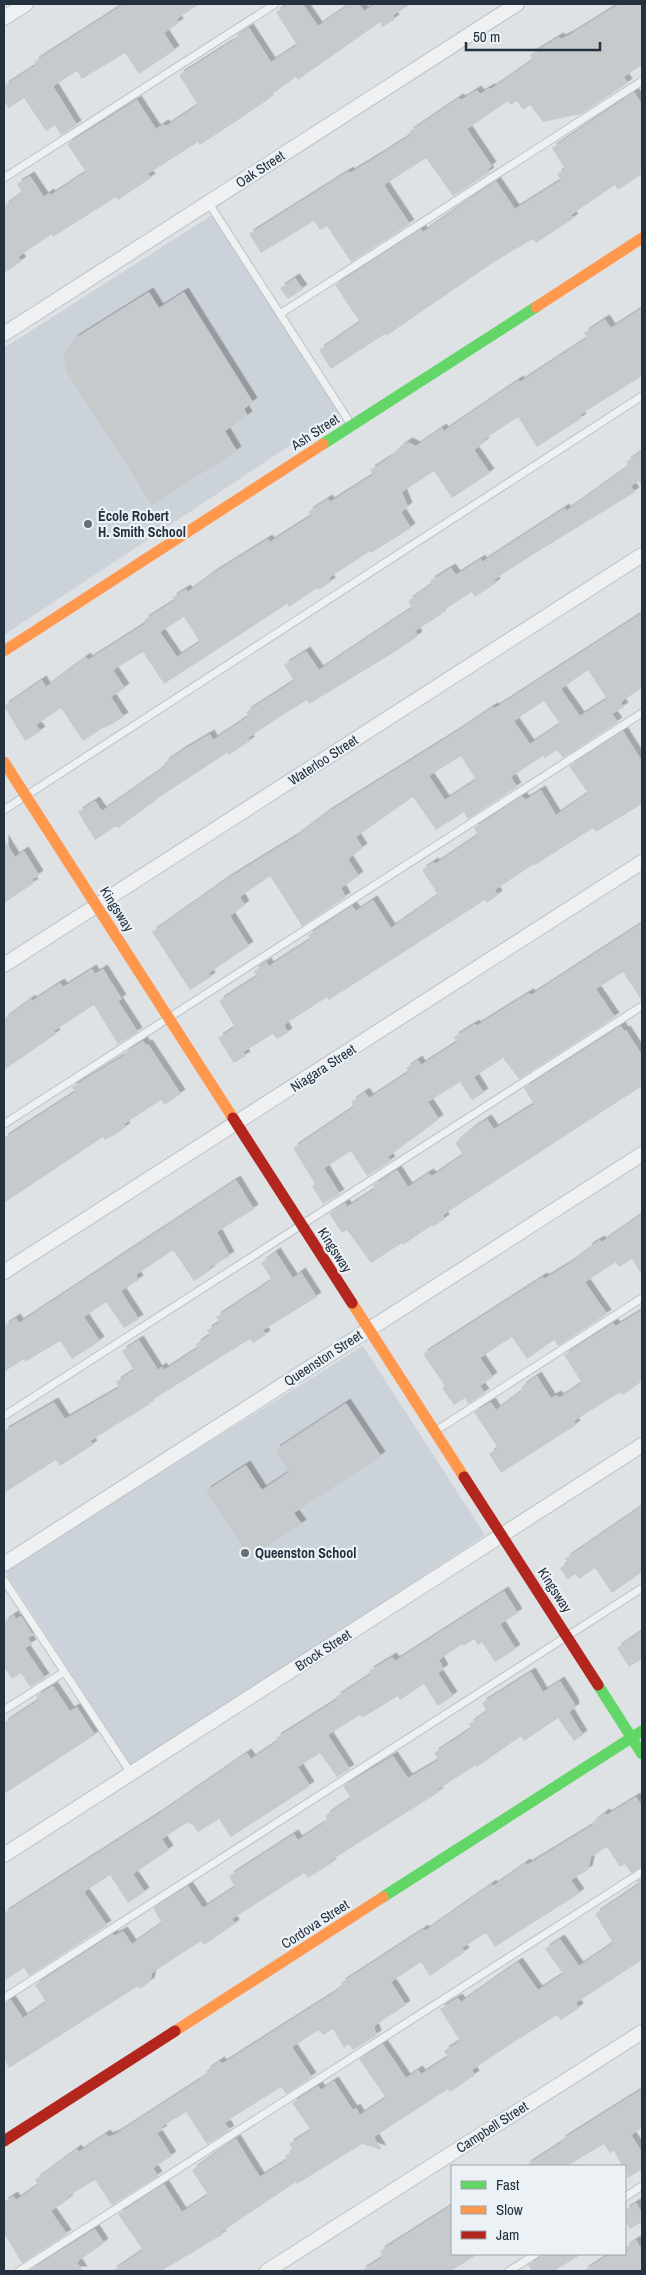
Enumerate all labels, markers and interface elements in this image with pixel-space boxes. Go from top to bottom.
scale bar [466,20,600,52]
text: 50 m [473,26,500,47]
street label: Oak Street [232,147,288,191]
street label: Ash Street [287,410,342,455]
place label: École Robert H. Smith School [98,507,186,541]
marker: École Robert H. Smith School [82,518,94,530]
street label: Waterloo Street [285,731,361,789]
street label: Kingsway [96,883,138,935]
street label: Niagara Street [287,1040,359,1096]
street label: Kingsway [314,1224,356,1276]
street label: Queenston Street [280,1326,366,1390]
place label: Queenston School [255,1544,356,1562]
marker: Queenston School [239,1547,251,1559]
street label: Kingsway [534,1564,576,1616]
street label: Brock Street [292,1625,354,1675]
street label: Cordova Street [278,1895,352,1953]
street label: Campbell Street [453,2097,531,2157]
legend [451,2165,626,2255]
text: Fast [496,2174,520,2195]
text: Slow [496,2199,523,2220]
text: Jam [496,2224,519,2245]

